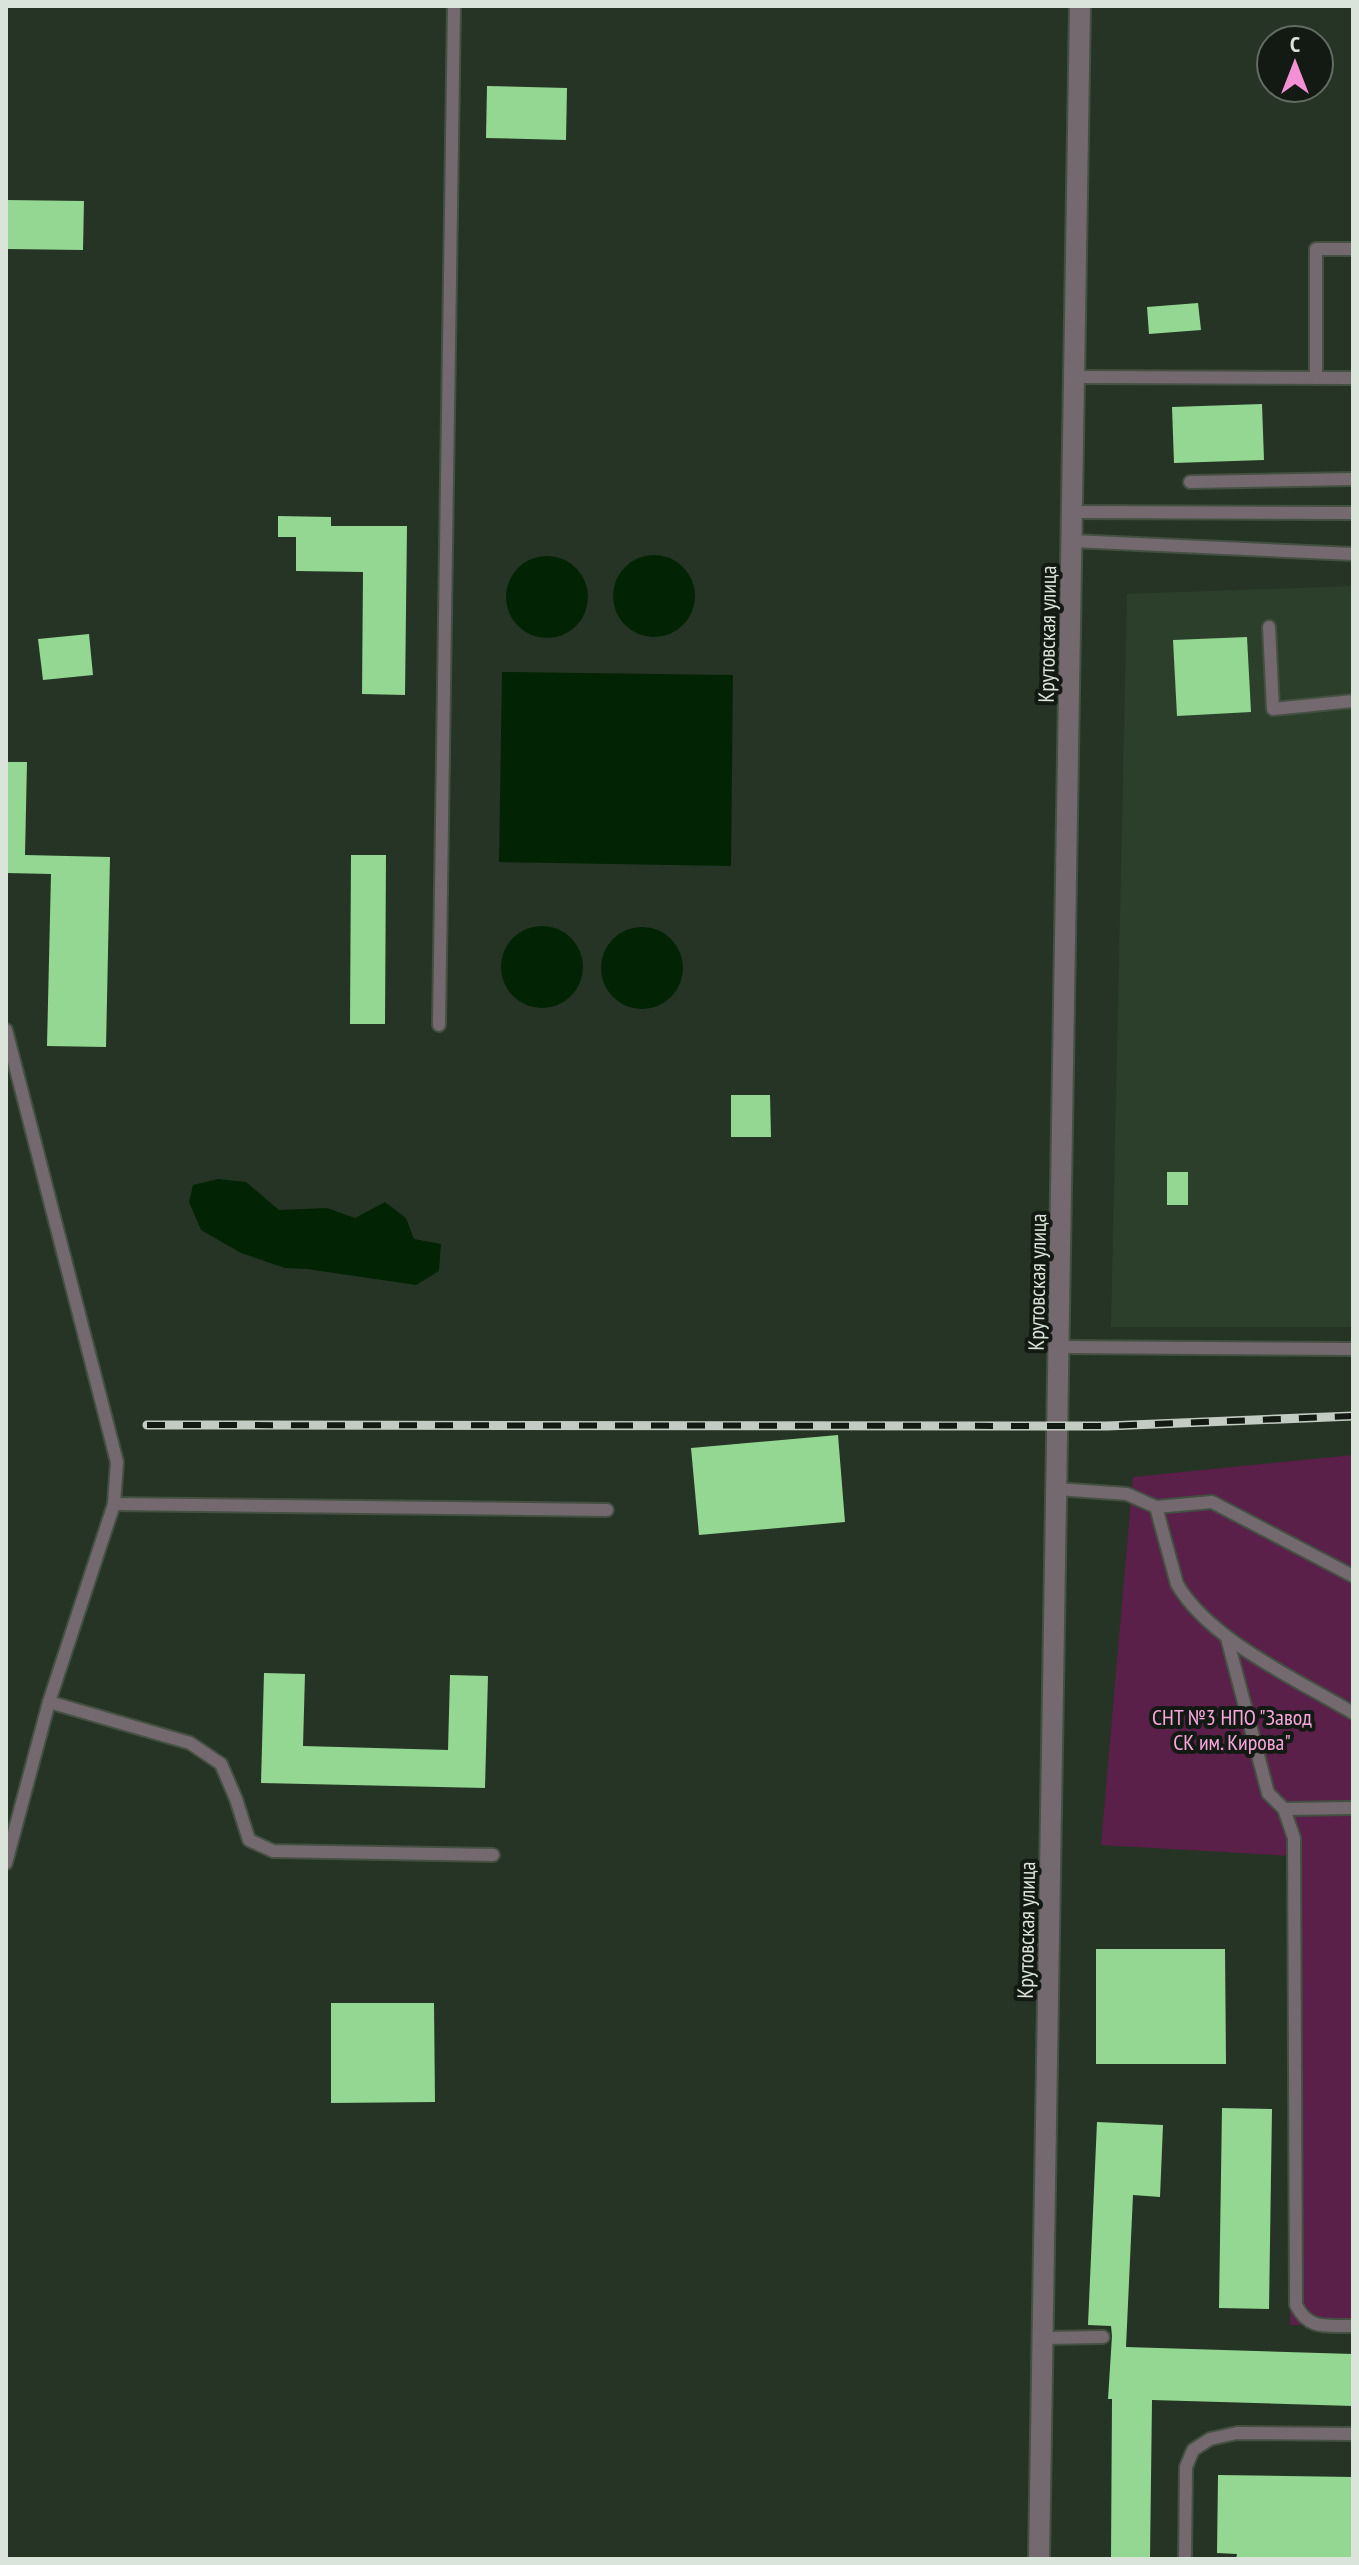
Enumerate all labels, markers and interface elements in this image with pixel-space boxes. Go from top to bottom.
north arrow [1255,24,1335,104]
text: С [1290,30,1300,58]
street label: Крутовская улица [1032,565,1062,703]
street label: Крутовская улица [1022,1213,1052,1351]
park label: СНТ №3 НПО "Завод СК им. Кирова" [1152,1703,1312,1756]
street label: Крутовская улица [1011,1861,1041,1999]

